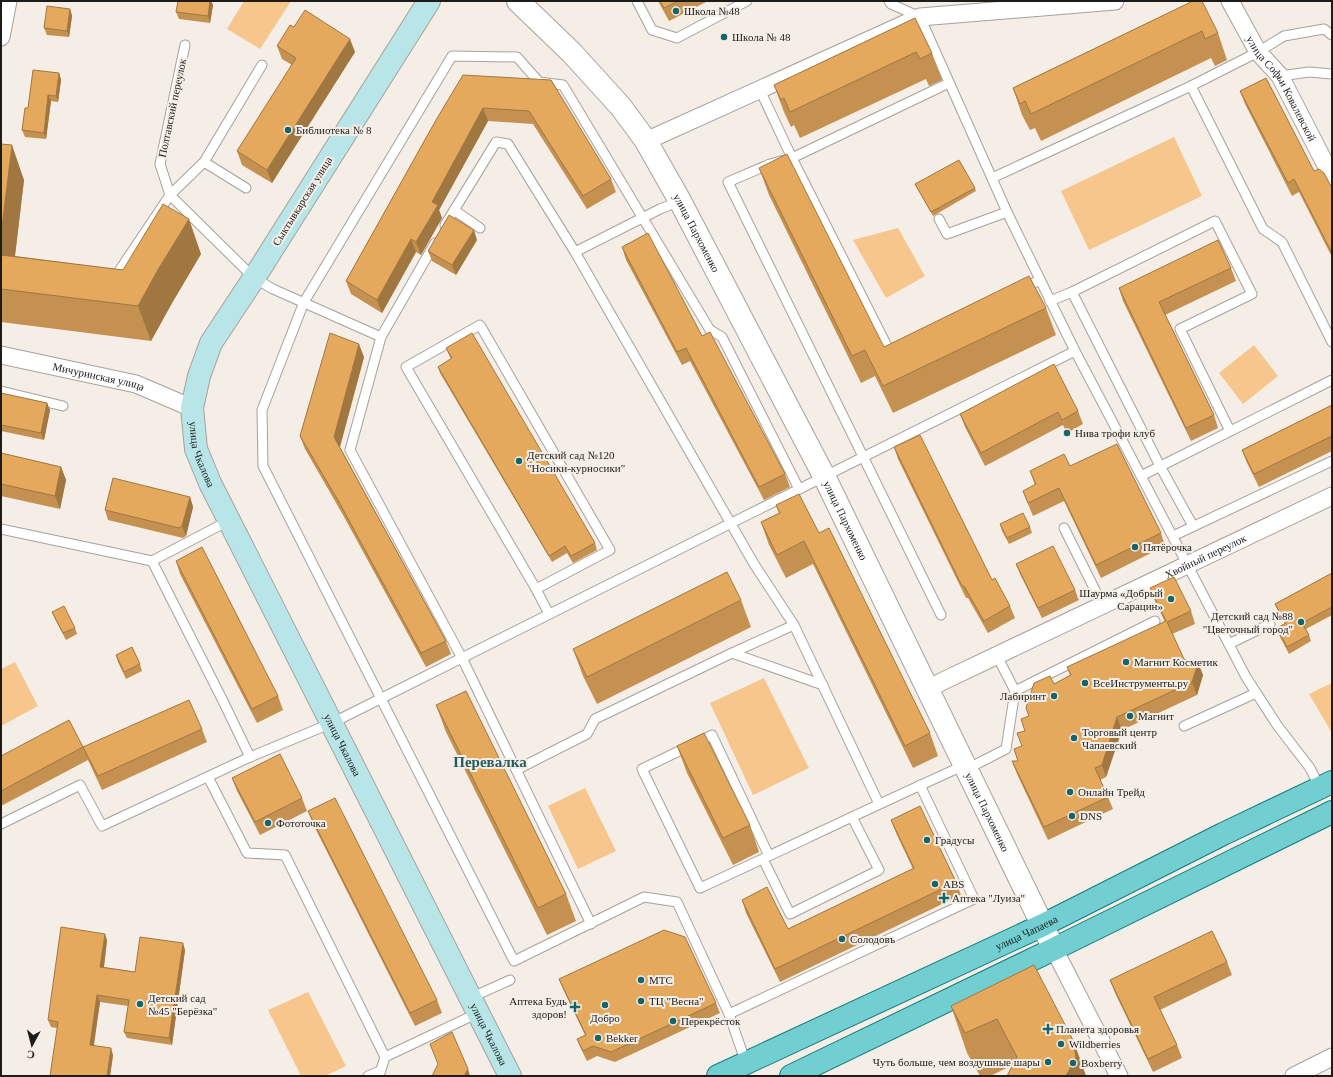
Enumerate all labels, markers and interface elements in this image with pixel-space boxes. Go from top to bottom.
place label: Школа №48 [684,5,740,17]
marker: Школа №48 [671,6,681,16]
place label: Школа № 48 [732,31,791,43]
marker: Школа № 48 [719,32,729,42]
street label: улица Софьи Ковалевской [1244,34,1319,143]
street label: Полтавский переулок [156,57,188,159]
place label: Библиотека № 8 [296,124,372,136]
marker: Библиотека № 8 [283,125,293,135]
street label: Сыктывкарская улица [270,154,334,248]
street label: улица Пархоменко [671,192,722,274]
street label: Мичуринская улица [52,360,147,393]
street label: улица Чкалова [187,421,217,489]
place label: Нива трофи клуб [1075,427,1155,439]
marker: Нива трофи клуб [1062,428,1072,438]
place label: Детский сад №120 "Носики-курносики" [527,449,625,474]
marker: Детский сад №120 "Носики-курносики" [514,456,524,466]
street label: улица Пархоменко [821,479,870,563]
street label: Хвойный переулок [1163,532,1249,581]
place label: Пятёрочка [1143,541,1192,553]
marker: Пятёрочка [1130,542,1140,552]
place label: Шаурма «Добрый Сарацин» [1079,587,1163,612]
marker: Шаурма «Добрый Сарацин» [1166,594,1176,604]
place label: Детский сад №88 "Цветочный город" [1203,610,1293,635]
marker: Детский сад №88 "Цветочный город" [1296,617,1306,627]
place label: Магнит Косметик [1134,656,1218,668]
marker: Магнит Косметик [1121,657,1131,667]
place label: ВсеИнструменты.ру [1093,677,1189,689]
marker: ВсеИнструменты.ру [1080,678,1090,688]
place label: Лабиринт [1000,690,1046,702]
marker: Лабиринт [1049,691,1059,701]
place label: Магнит [1138,710,1174,722]
marker: Магнит [1125,711,1135,721]
street label: улица Чкалова [322,712,363,778]
place label: Торговый центр Чапаевский [1082,726,1157,751]
marker: Торговый центр Чапаевский [1069,733,1079,743]
district label: Перевалка [453,754,527,770]
street label: улица Пархоменко [963,770,1012,854]
place label: Онлайн Трейд [1078,786,1145,798]
marker: Онлайн Трейд [1065,787,1075,797]
place label: DNS [1080,810,1102,822]
marker: DNS [1067,811,1077,821]
place label: Фототочка [276,817,326,829]
marker: Фототочка [263,818,273,828]
place label: Градусы [935,834,975,846]
marker: Градусы [922,835,932,845]
place label: ABS [943,878,964,890]
marker: ABS [930,879,940,889]
place label: Аптека "Луиза" [952,892,1025,904]
marker: Аптека "Луиза" [939,893,949,903]
street label: улица Чапаева [993,913,1060,952]
place label: Солодовъ [850,933,895,945]
marker: Солодовъ [837,934,847,944]
place label: МТС [649,974,673,986]
marker: МТС [636,975,646,985]
place label: Детский сад №45 "Берёзка" [148,992,217,1017]
place label: Аптека Будь здоров! [509,995,567,1020]
place label: ТЦ "Весна" [649,995,704,1007]
marker: ТЦ "Весна" [636,996,646,1006]
marker: Детский сад №45 "Берёзка" [135,999,145,1009]
marker: Добро [600,1000,610,1010]
street label: улица Чкалова [468,1001,510,1067]
marker: Аптека Будь здоров! [570,1002,580,1012]
place label: Добро [590,1012,620,1024]
place label: Перекрёсток [681,1015,741,1027]
marker: Перекрёсток [668,1016,678,1026]
place label: Планета здоровья [1056,1023,1139,1035]
marker: Планета здоровья [1043,1024,1053,1034]
north arrow [12,1025,52,1065]
place label: Bekker [606,1032,638,1044]
marker: Bekker [593,1033,603,1043]
place label: Wildberries [1069,1038,1120,1050]
marker: Wildberries [1056,1039,1066,1049]
text: С [26,1048,35,1061]
place label: Чуть больше, чем воздушные шары [873,1056,1041,1068]
marker: Чуть больше, чем воздушные шары [1043,1057,1053,1067]
place label: Boxberry [1081,1057,1123,1069]
marker: Boxberry [1068,1058,1078,1068]

